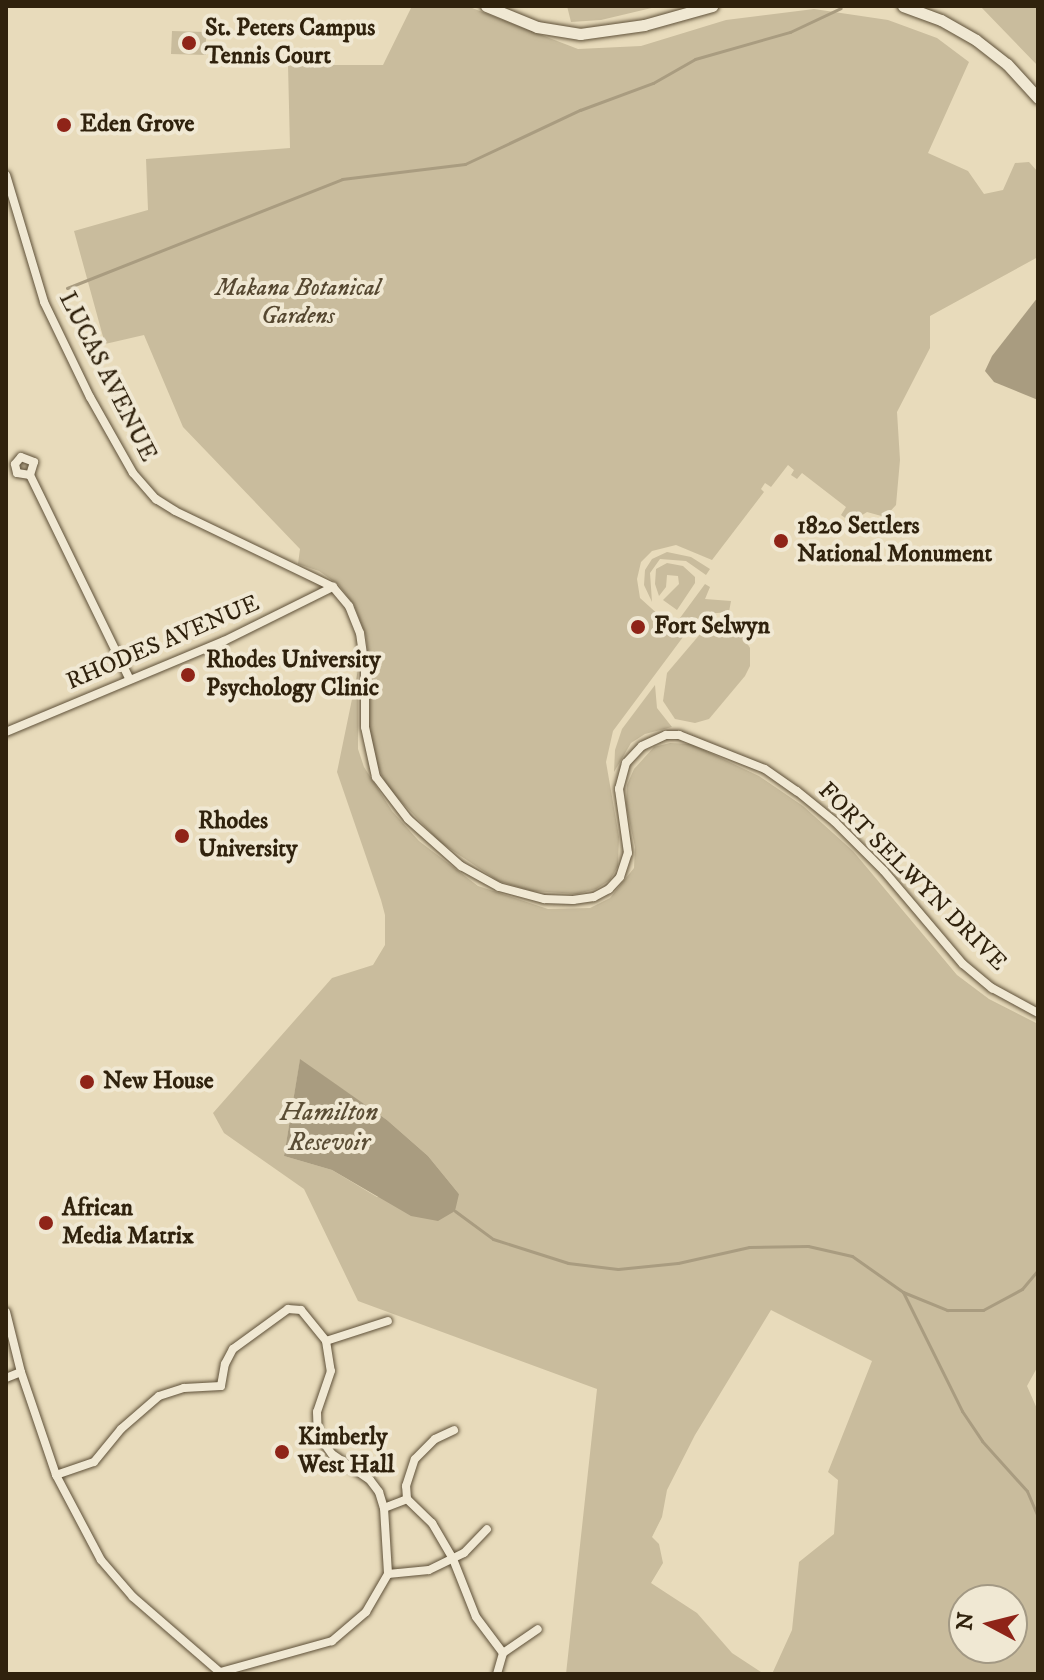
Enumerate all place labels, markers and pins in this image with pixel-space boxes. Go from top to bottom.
place label: St. Peters Campus Tennis Court [205,15,375,71]
marker: St. Peters Campus Tennis Court [180,34,198,52]
place label: Eden Grove [80,111,194,139]
marker: Eden Grove [55,116,73,134]
place label: 1820 Settlers National Monument [797,513,992,569]
marker: 1820 Settlers National Monument [772,532,790,550]
place label: Fort Selwyn [654,613,770,641]
marker: Fort Selwyn [629,618,647,636]
place label: Rhodes University Psychology Clinic [206,647,381,703]
marker: Rhodes University Psychology Clinic [177,664,199,686]
place label: Rhodes University [198,808,297,864]
marker: Rhodes University [173,827,191,845]
place label: New House [103,1068,214,1096]
marker: New House [78,1073,96,1091]
place label: African Media Matrix [62,1195,194,1251]
marker: African Media Matrix [37,1214,55,1232]
place label: Kimberly West Hall [298,1424,394,1480]
marker: Kimberly West Hall [273,1443,291,1461]

